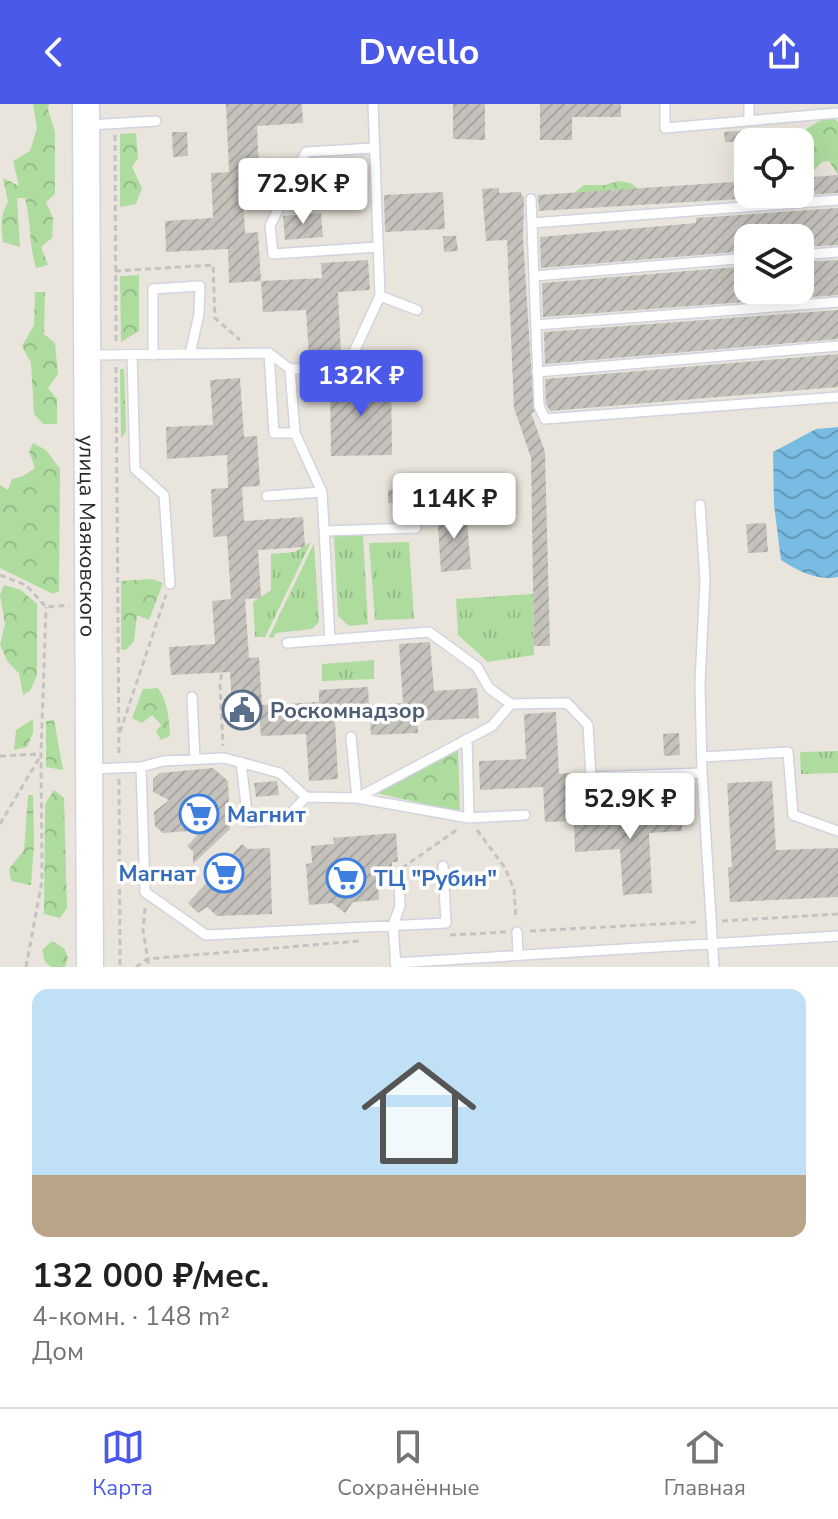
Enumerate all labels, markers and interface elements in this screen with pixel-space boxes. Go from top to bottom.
text: Dwello [359,28,479,77]
icon: back [32,30,76,74]
icon: share [762,30,806,74]
map controls [734,128,814,304]
button: locate [734,128,814,208]
pin: 72.9K ₽ [229,158,377,226]
text: 72.9K ₽ [256,166,350,201]
button: layers [734,224,814,304]
pin: 132K ₽ [296,350,426,418]
text: 132K ₽ [318,358,404,393]
street label: улица Маяковского [72,435,102,637]
pin: 114K ₽ [389,473,519,541]
text: 114K ₽ [411,481,497,516]
public building icon: Роскомнадзор [221,689,263,731]
place label: Роскомнадзор [270,696,425,726]
pin: 52.9K ₽ [556,773,704,841]
text: 52.9K ₽ [583,781,677,816]
supermarket icon: Магнит [178,793,220,835]
place label: Магнит [227,800,306,830]
supermarket icon: Магнат [203,852,245,894]
supermarket icon: ТЦ "Рубин" [325,857,367,899]
place label: Магнат [118,859,197,889]
place label: ТЦ "Рубин" [374,864,497,894]
icon: home [347,1041,491,1185]
text: 132 000 ₽/мес. [32,1253,269,1299]
text: 4-комн. · 148 m² [32,1299,230,1334]
text: Дом [32,1334,84,1369]
tab: Карта [92,1425,153,1503]
tab: Сохранённые [337,1425,479,1503]
tab: Главная [664,1425,746,1503]

